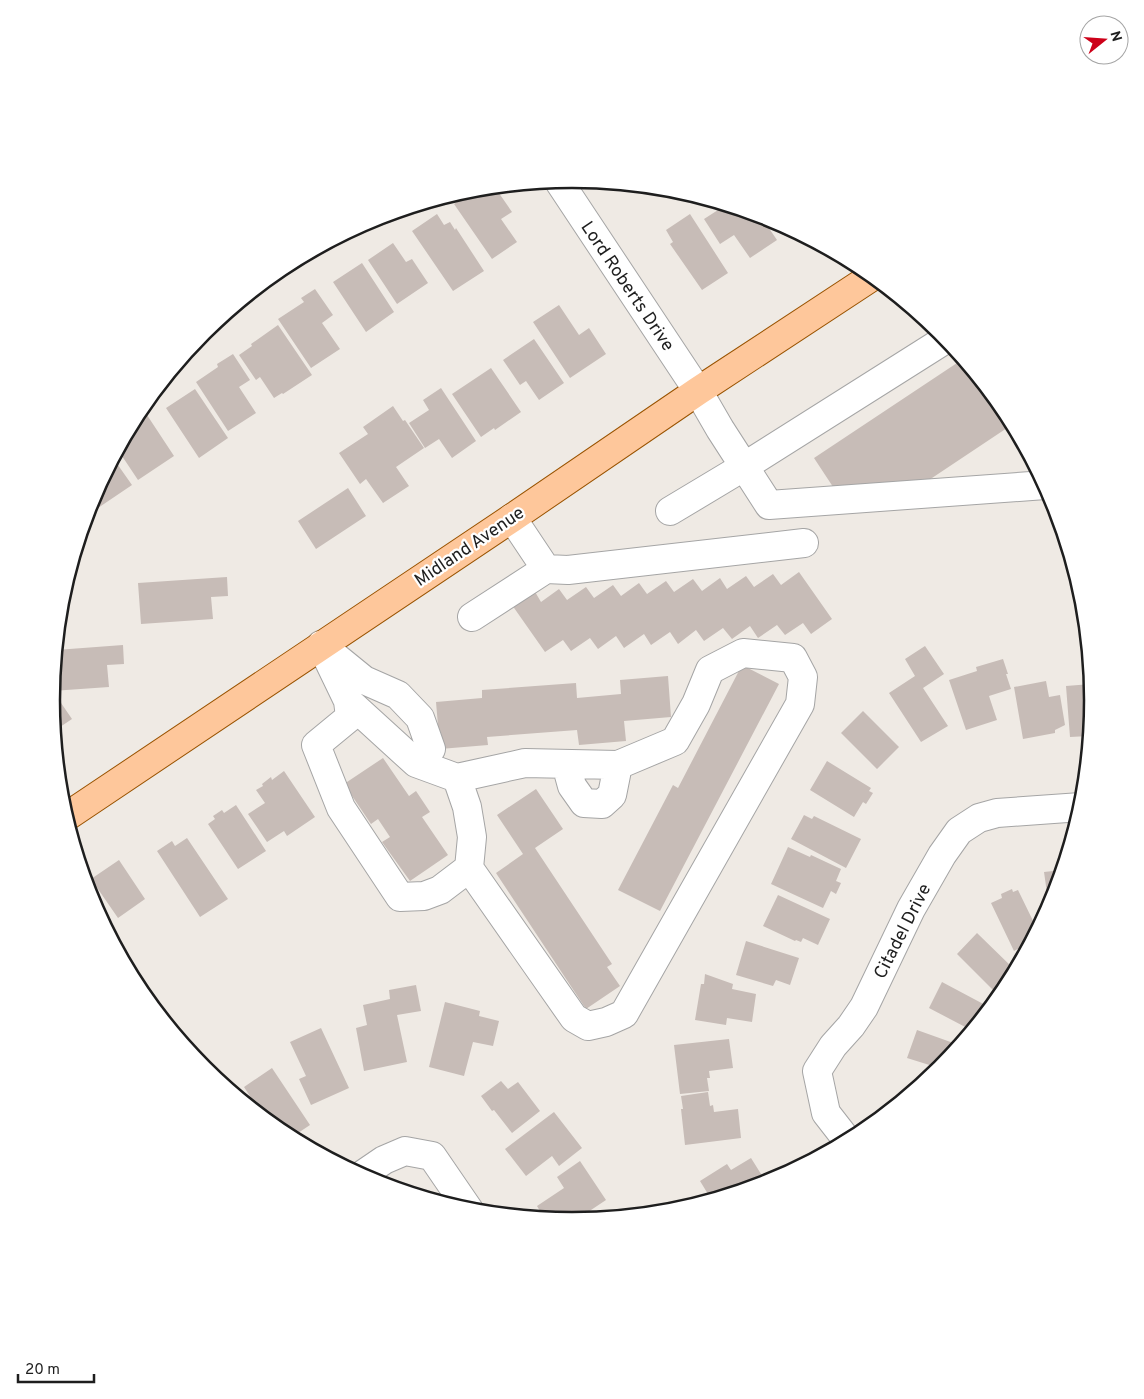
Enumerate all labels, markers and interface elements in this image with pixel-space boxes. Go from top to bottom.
north arrow [1079,15,1129,65]
text: N [1105,29,1125,44]
street label: Lord Roberts Drive [575,217,679,356]
street label: Midland Avenue [410,502,529,593]
street label: Citadel Drive [869,880,937,983]
scale bar [18,1352,94,1384]
text: 20 m [25,1361,60,1380]

